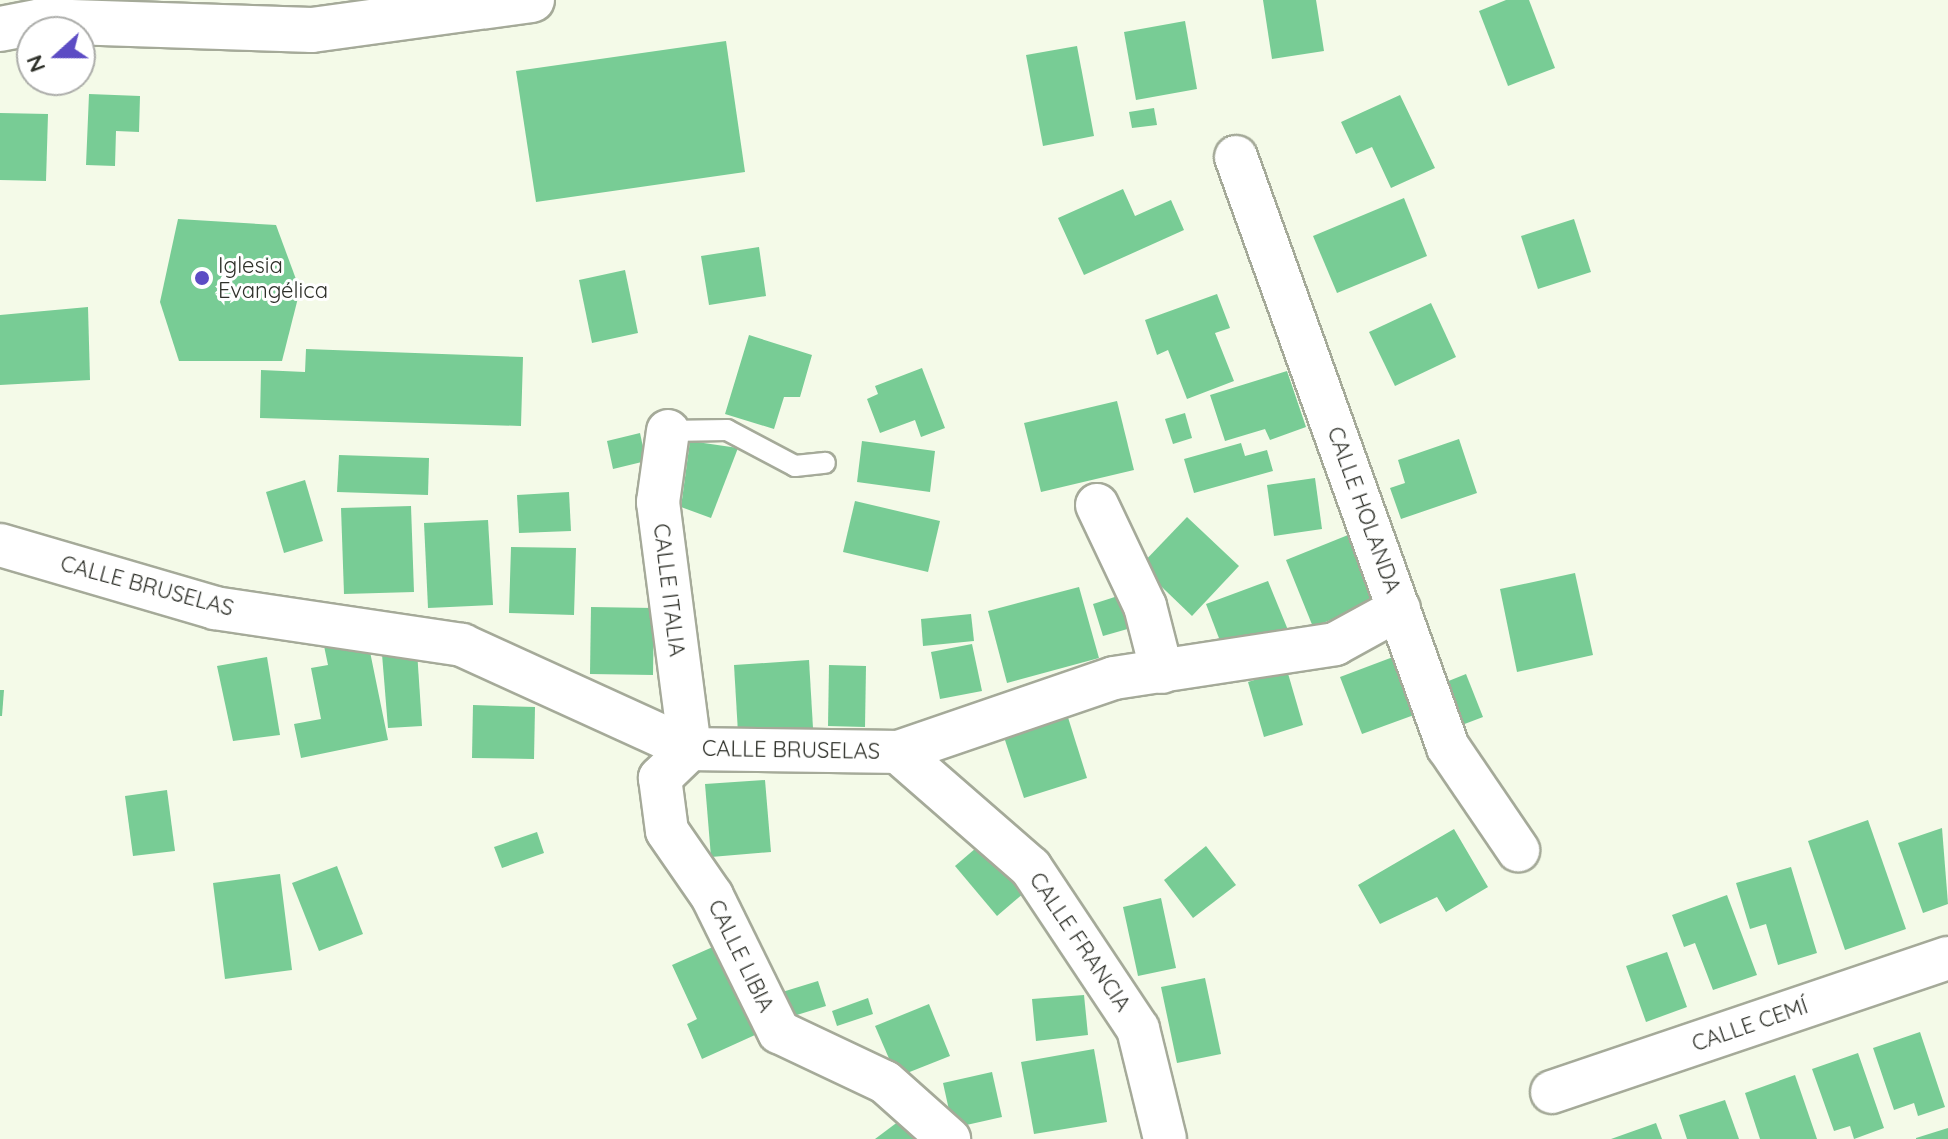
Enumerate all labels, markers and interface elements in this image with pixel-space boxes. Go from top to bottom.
north arrow [16,16,96,96]
text: N [19,51,51,76]
place label: Iglesia Evangélica [218,252,328,304]
marker: Iglesia Evangélica [193,269,211,287]
street label: CALLE HOLANDA [1322,423,1406,597]
street label: CALLE ITALIA [648,522,690,658]
street label: CALLE BRUSELAS [58,550,236,622]
street label: CALLE BRUSELAS [702,735,880,765]
street label: CALLE FRANCIA [1024,867,1136,1017]
street label: CALLE LIBIA [702,895,780,1017]
street label: CALLE CEMÍ [1688,993,1812,1057]

